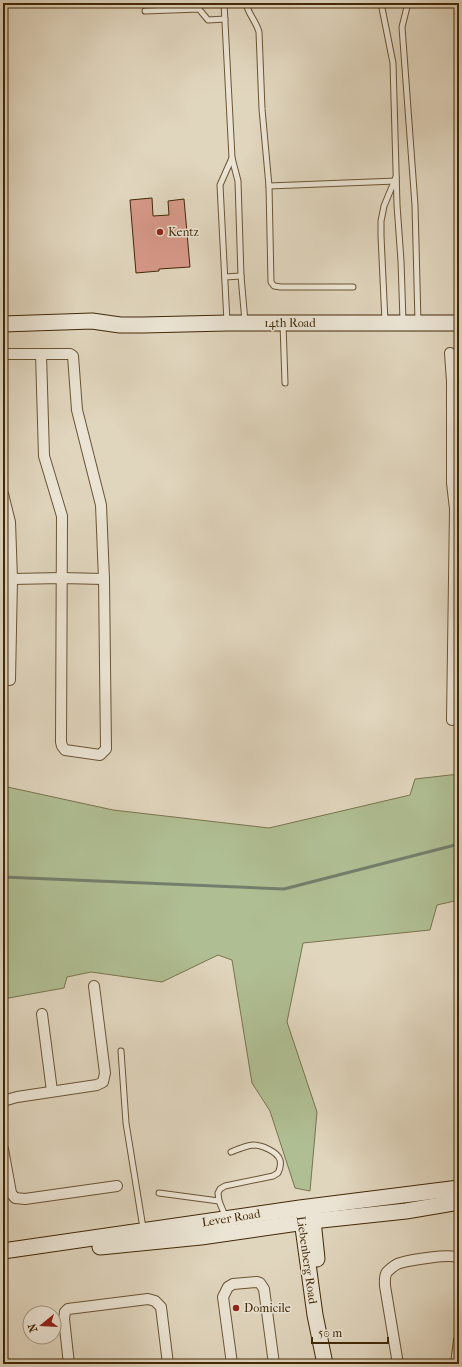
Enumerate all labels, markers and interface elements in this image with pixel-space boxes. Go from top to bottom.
place label: Kentz [168,225,200,239]
marker: Kentz [155,227,165,237]
street label: 14th Road [264,316,316,330]
street label: Lever Road [201,1206,262,1230]
street label: Liebenberg Road [294,1215,320,1305]
place label: Domicile [244,1301,291,1315]
marker: Domicile [231,1303,241,1313]
north arrow [22,1305,62,1345]
scale bar [312,1319,388,1345]
text: N [25,1321,40,1334]
text: 50 m [318,1326,342,1340]

